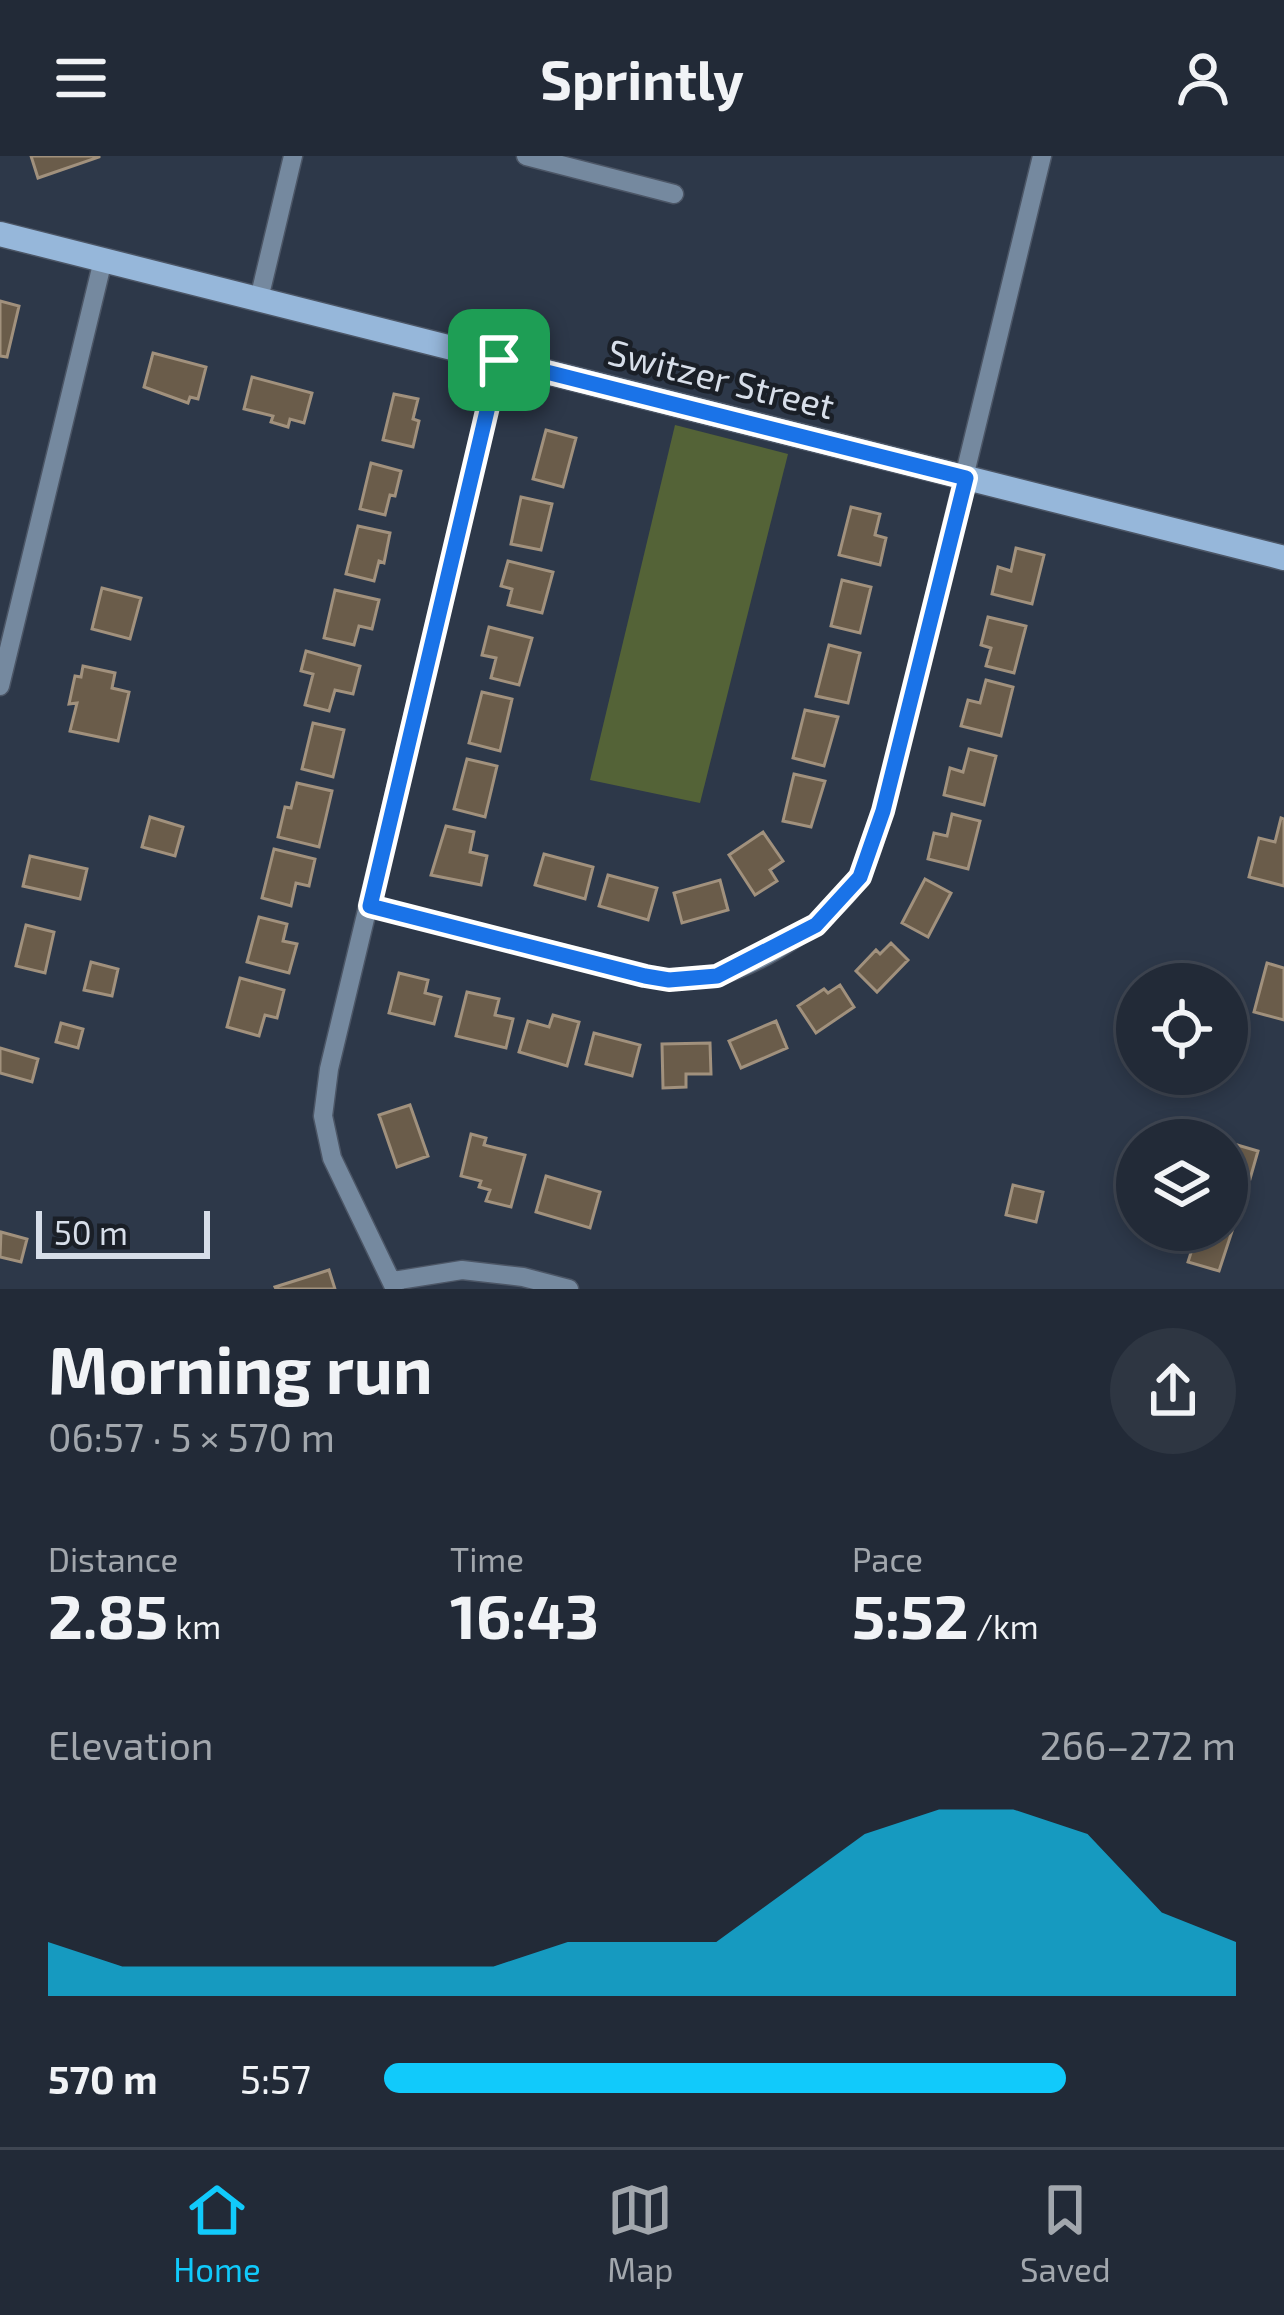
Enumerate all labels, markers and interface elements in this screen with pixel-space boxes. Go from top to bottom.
icon: menu [48,45,114,111]
icon: person [1170,45,1236,111]
text: Sprintly [540,46,744,111]
pin [448,309,550,411]
icon: arrive [466,327,532,393]
street label: Switzer Street [604,329,839,426]
map controls [1116,963,1248,1251]
button: locate [1116,963,1248,1095]
button: layers [1116,1119,1248,1251]
scale bar [36,1205,210,1258]
text: 50 m [54,1212,128,1252]
text: Morning run [48,1328,433,1407]
button: share [1110,1328,1236,1454]
text: 06:57 · 5 × 570 m [48,1413,335,1460]
text: Distance [48,1539,178,1579]
text: Time [450,1539,524,1579]
text: Pace [852,1539,923,1579]
text: 2.85 [48,1579,168,1651]
text: 16:43 [450,1579,599,1651]
text: 5:52 [852,1579,969,1651]
text: km [168,1606,221,1646]
text: /km [969,1606,1039,1646]
text: Elevation [48,1721,213,1768]
text: 266–272 m [1040,1721,1236,1768]
text: 570 m [48,2055,158,2102]
text: 5:57 [240,2055,311,2102]
tab: Home [173,2177,261,2289]
tab: Map [607,2177,674,2289]
tab: Saved [1020,2177,1111,2289]

